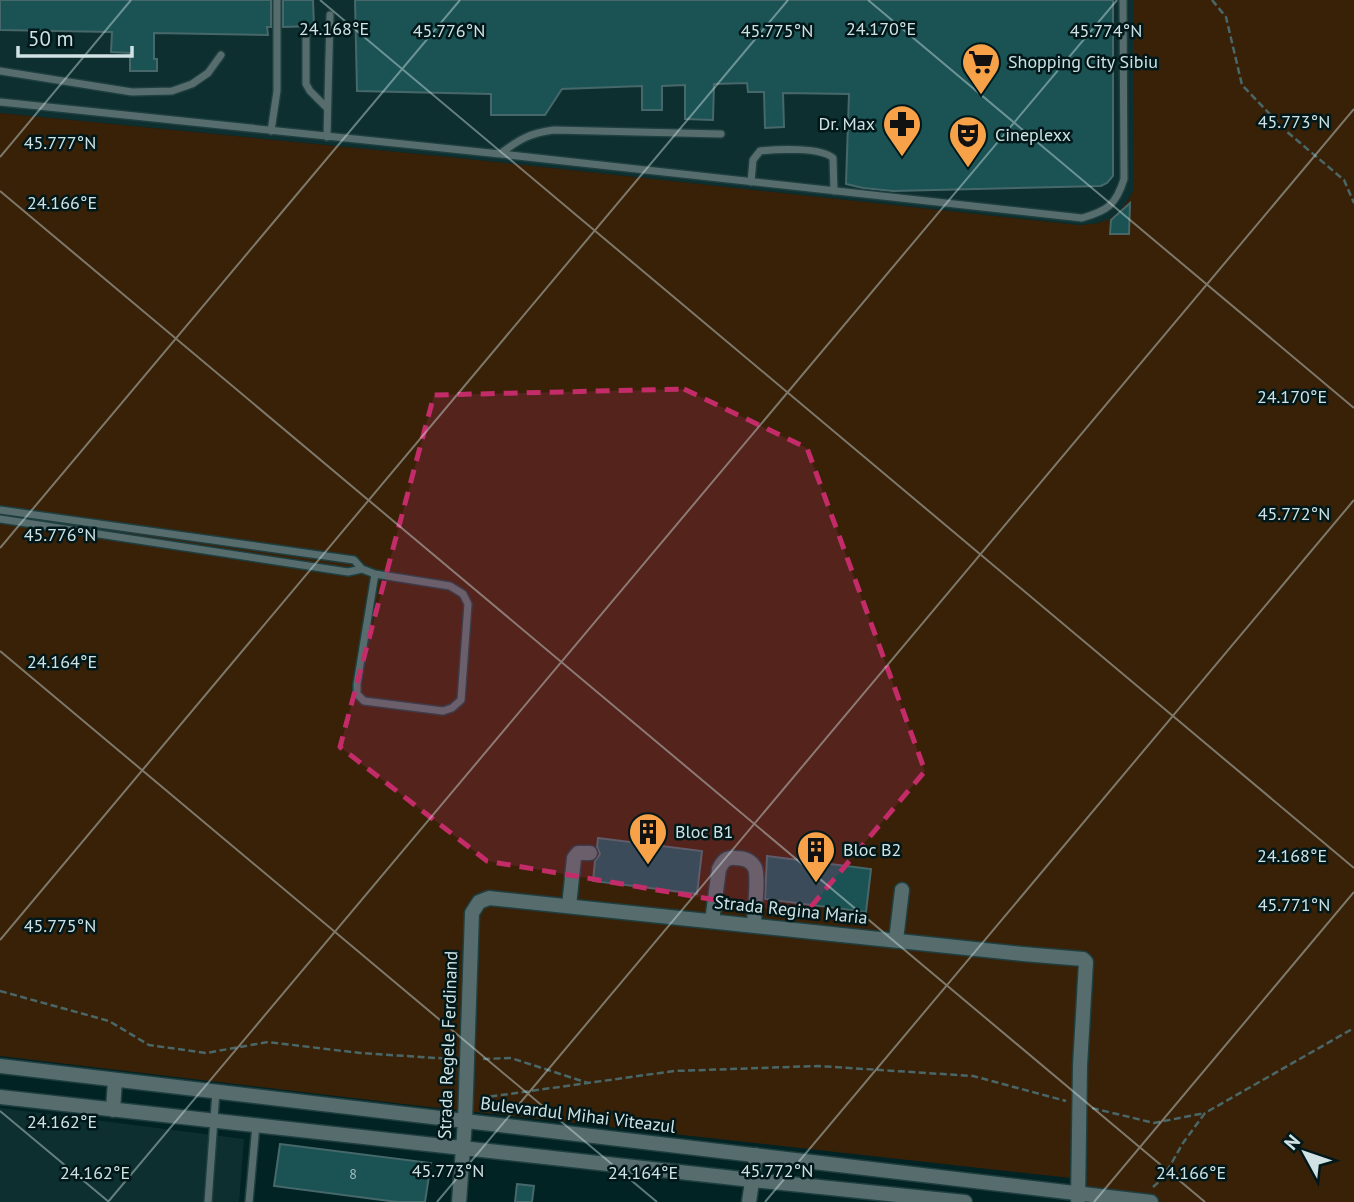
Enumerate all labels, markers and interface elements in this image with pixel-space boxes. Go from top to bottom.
scale bar [18,14,131,58]
text: 24.168°E [299,17,369,40]
text: 24.170°E [846,17,916,40]
text: 45.776°N [413,19,485,42]
text: 45.775°N [741,19,813,42]
text: 45.774°N [1070,19,1142,42]
text: 50 m [28,25,74,52]
supermarket icon: Shopping City Sibiu [960,41,1002,96]
place label: Shopping City Sibiu [1008,50,1158,73]
pharmacy icon: Dr. Max [881,103,923,158]
text: 45.773°N [1258,110,1330,133]
place label: Dr. Max [818,112,875,135]
theatre icon: Cineplexx [947,114,989,169]
place label: Cineplexx [995,123,1071,146]
text: 45.777°N [24,131,96,154]
text: 24.166°E [27,191,97,214]
text: 24.170°E [1257,385,1327,408]
text: 45.772°N [1258,502,1330,525]
text: 45.776°N [24,523,96,546]
text: 24.164°E [27,650,97,673]
building icon: Bloc B1 [627,811,669,866]
place label: Bloc B1 [675,820,733,843]
building icon: Bloc B2 [795,829,837,884]
place label: Bloc B2 [843,838,901,861]
text: 24.168°E [1257,844,1327,867]
street label: Strada Regina Maria [713,890,869,929]
text: 45.771°N [1258,893,1330,916]
text: 45.775°N [24,914,96,937]
street label: Strada Regele Ferdinand [433,950,462,1139]
street label: Bulevardul Mihai Viteazul [479,1091,678,1138]
text: 24.162°E [27,1110,97,1133]
north arrow [1270,1118,1340,1188]
text: N [1279,1130,1305,1155]
text: 45.773°N [412,1159,484,1182]
text: 45.772°N [741,1159,813,1182]
text: 24.162°E [60,1161,130,1184]
text: 24.164°E [608,1161,678,1184]
text: 24.166°E [1156,1161,1226,1184]
house number: 8 [349,1165,357,1183]

